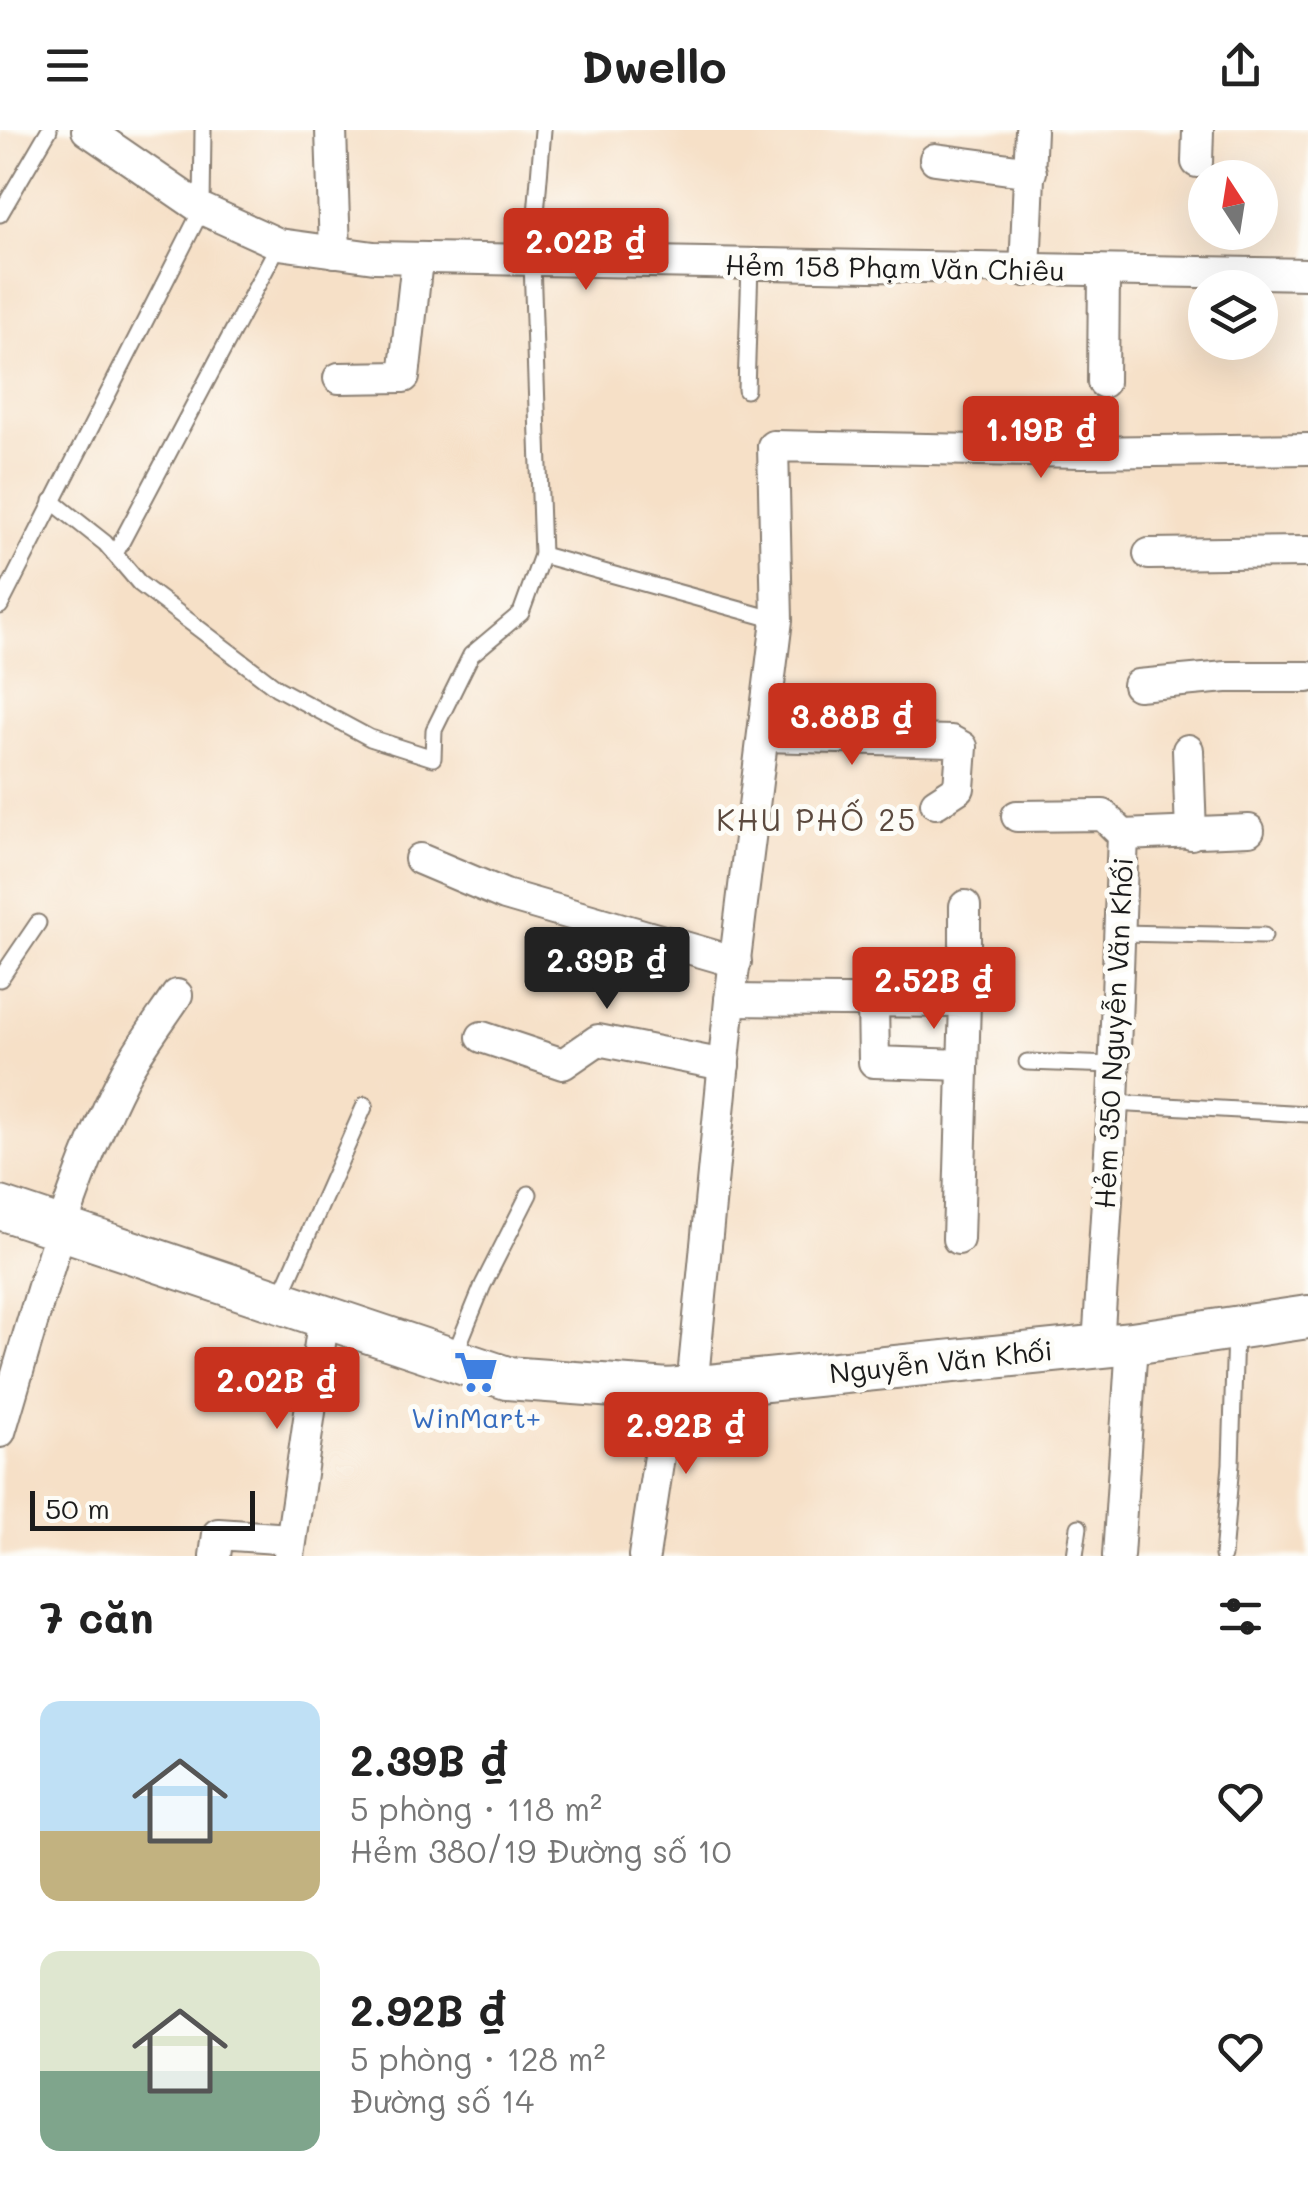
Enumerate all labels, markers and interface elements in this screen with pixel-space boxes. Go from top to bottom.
text: Dwello [581,36,727,94]
icon: menu [40,38,95,93]
icon: share [1213,38,1268,93]
north arrow [1188,160,1278,250]
map controls [1188,160,1278,360]
pin: 2.02B ₫ [494,208,678,293]
text: 2.02B ₫ [526,219,646,261]
street label: Hẻm 158 Phạm Văn Chiêu [725,246,1065,288]
button: layers [1188,270,1278,360]
pin: 1.19B ₫ [949,396,1133,481]
text: 1.19B ₫ [985,407,1097,449]
pin: 3.88B ₫ [760,683,944,768]
text: 3.88B ₫ [790,694,914,736]
district label: KHU PHỐ 25 [716,799,918,839]
street label: Hẻm 350 Nguyễn Văn Khối [1086,856,1140,1210]
pin: 2.39B ₫ [515,927,699,1012]
text: 2.39B ₫ [547,938,667,980]
pin: 2.52B ₫ [842,947,1026,1032]
text: 2.52B ₫ [874,958,994,1000]
street label: Nguyễn Văn Khối [827,1331,1054,1391]
pin: 2.02B ₫ [185,1347,369,1432]
supermarket icon: WinMart+ [452,1348,500,1396]
text: 2.02B ₫ [217,1358,337,1400]
pin: 2.92B ₫ [594,1392,778,1477]
place label: WinMart+ [411,1399,541,1435]
text: 2.92B ₫ [626,1403,746,1445]
scale bar [30,1486,255,1530]
text: 50 m [45,1490,110,1526]
text: 7 căn [40,1589,154,1644]
icon: filters [1213,1589,1268,1644]
text: 2.39B ₫ [350,1732,509,1787]
icon: home [120,1741,240,1861]
icon: heart [1213,1774,1268,1829]
text: 5 phòng · 118 m² [350,1787,602,1829]
text: Hẻm 380/19 Đường số 10 [350,1829,731,1871]
text: 2.92B ₫ [350,1982,507,2037]
icon: home [120,1991,240,2111]
icon: heart [1213,2024,1268,2079]
text: 5 phòng · 128 m² [350,2037,606,2079]
text: Đường số 14 [350,2079,534,2121]

